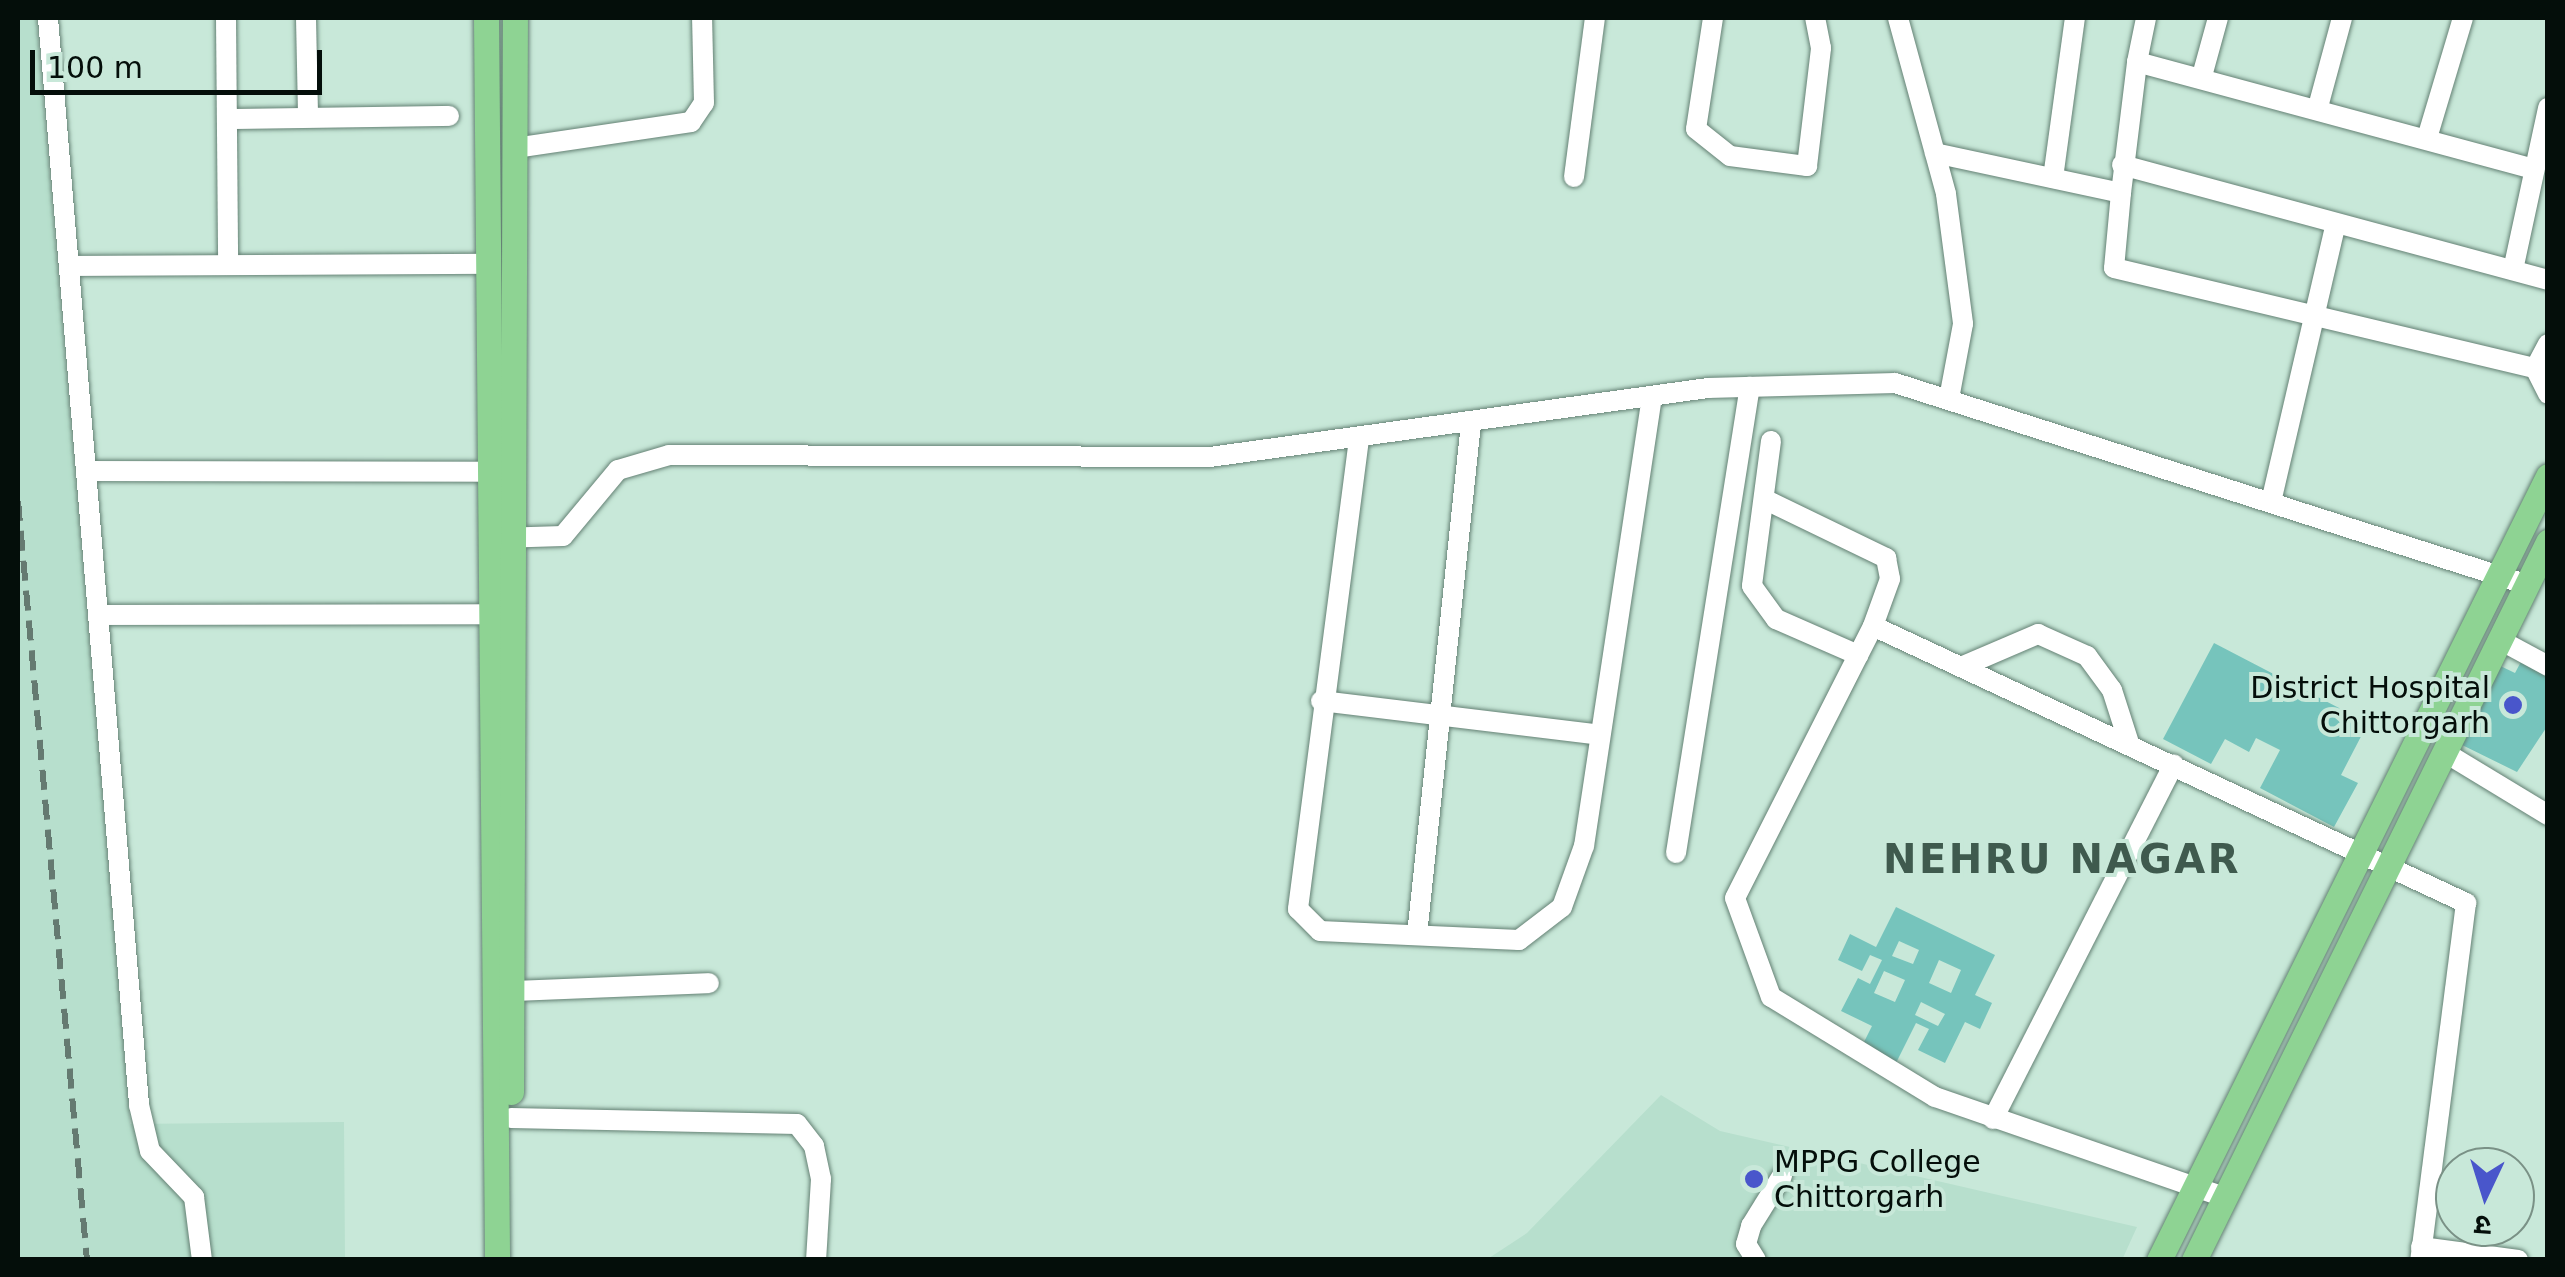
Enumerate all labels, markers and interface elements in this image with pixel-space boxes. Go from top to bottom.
scale bar [35,30,328,92]
text: 100 m [47,50,143,85]
place label: District Hospital Chittorgarh [2250,670,2490,740]
marker: District Hospital Chittorgarh [2500,692,2526,718]
district label: NEHRU NAGAR [1883,835,2241,883]
place label: MPPG College Chittorgarh [1774,1144,1981,1214]
north arrow [2435,1147,2535,1247]
marker: MPPG College Chittorgarh [1743,1168,1765,1190]
text: उ [2474,1208,2492,1242]

